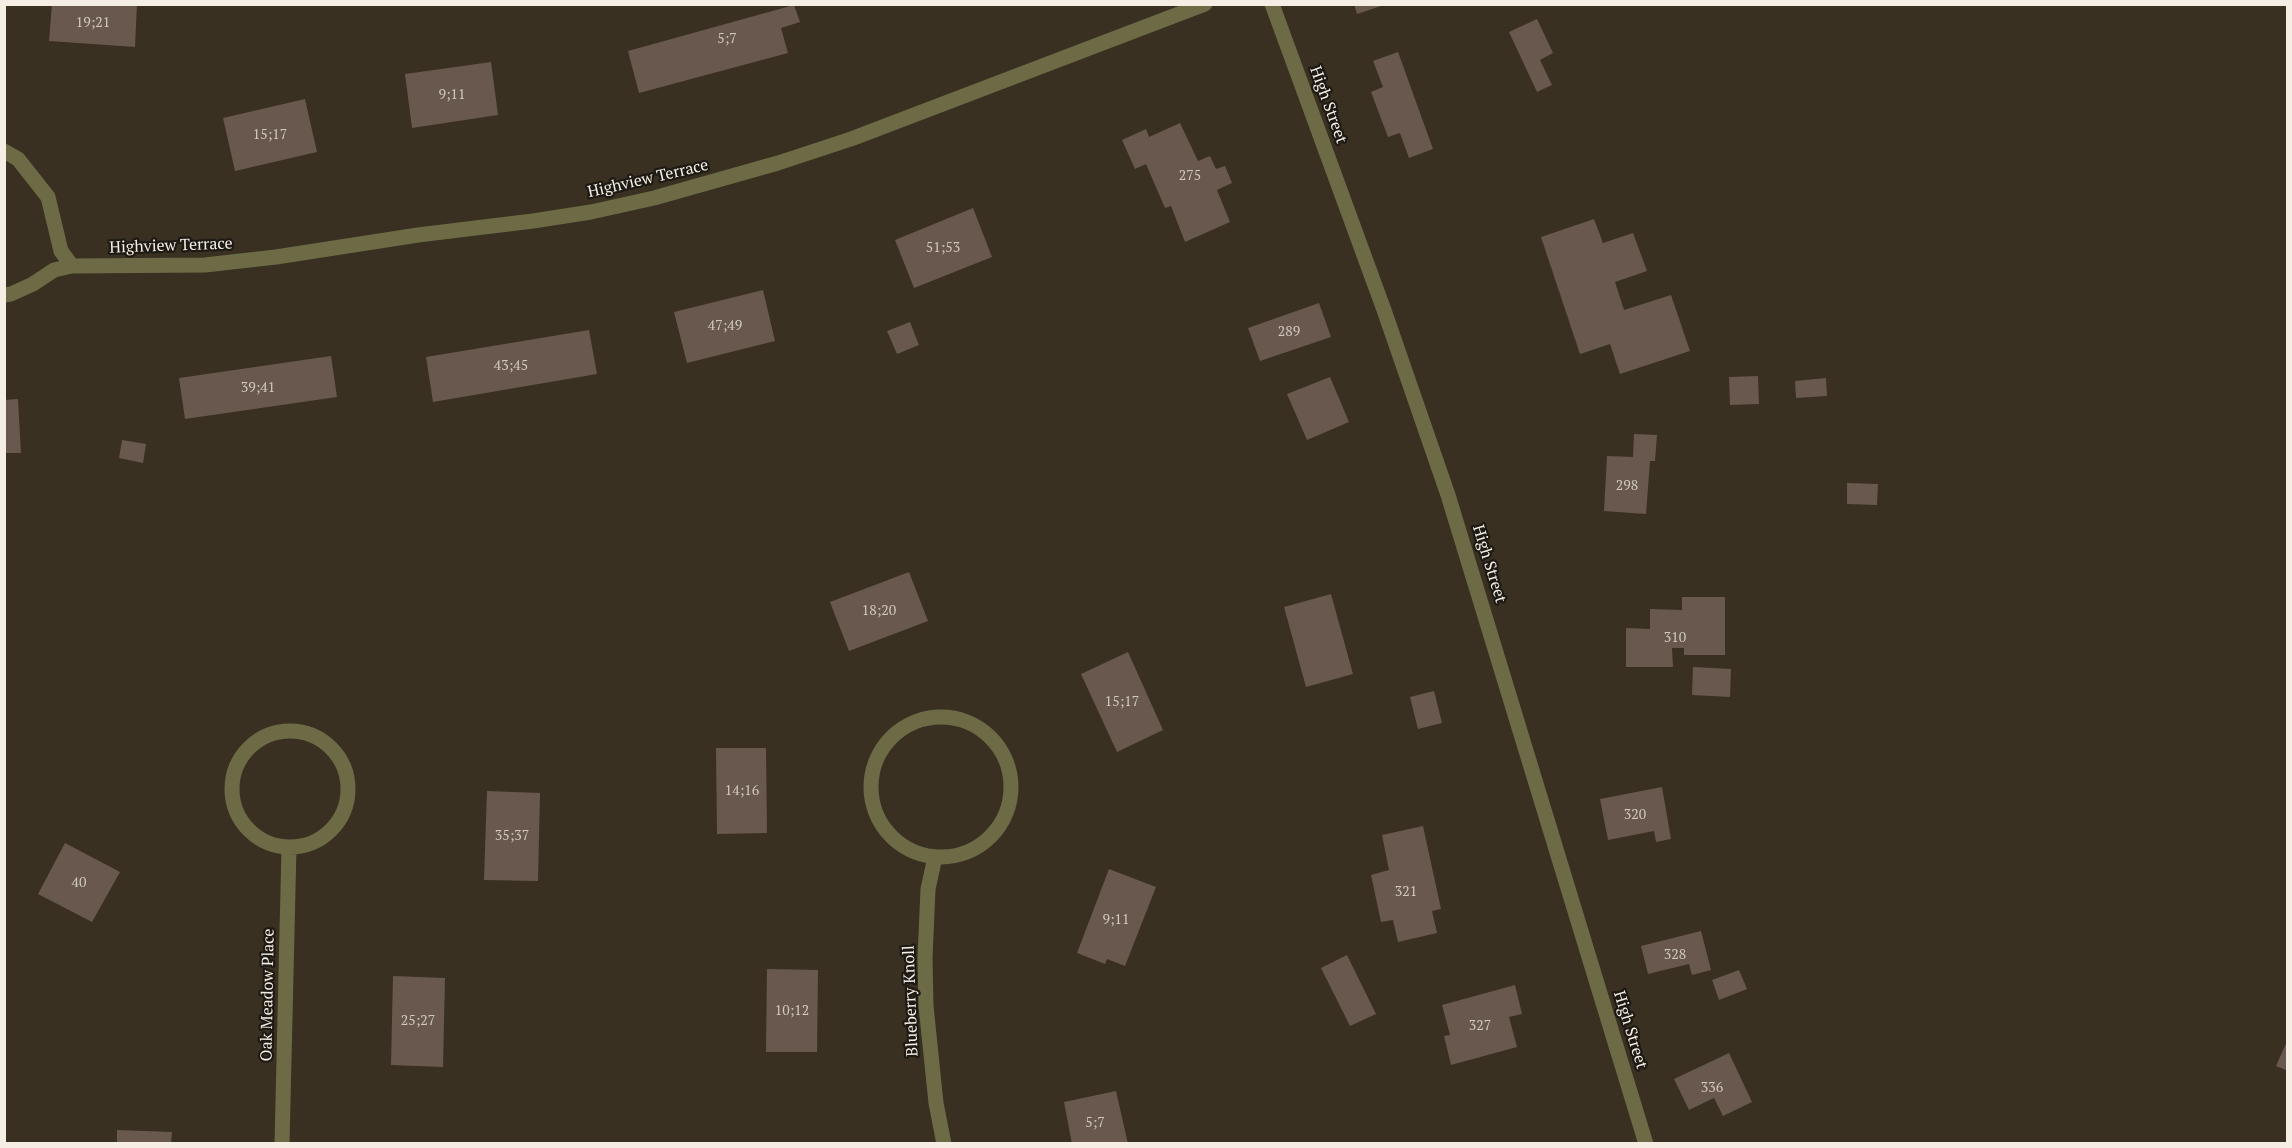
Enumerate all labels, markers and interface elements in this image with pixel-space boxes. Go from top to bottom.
house number: 19;21 [76,15,110,31]
house number: 5;7 [717,31,737,47]
street label: High Street [1305,64,1351,146]
house number: 9;11 [438,87,466,103]
house number: 15;17 [253,127,287,143]
street label: Highview Terrace [586,156,710,202]
house number: 275 [1179,168,1201,184]
street label: Highview Terrace [109,234,233,258]
house number: 51;53 [926,240,960,256]
house number: 47;49 [708,318,742,334]
house number: 289 [1278,324,1300,340]
house number: 43;45 [494,358,528,374]
house number: 39;41 [241,380,275,396]
house number: 298 [1616,478,1638,494]
street label: High Street [1468,523,1510,605]
house number: 18;20 [862,603,896,619]
house number: 310 [1664,630,1686,646]
house number: 15;17 [1105,694,1139,710]
house number: 14;16 [725,783,759,799]
house number: 320 [1624,807,1646,823]
house number: 35;37 [495,828,529,844]
house number: 40 [72,875,86,891]
house number: 321 [1395,884,1417,900]
house number: 9;11 [1102,912,1130,928]
street label: Oak Meadow Place [257,928,279,1062]
street label: Blueberry Knoll [899,945,923,1057]
house number: 328 [1664,947,1686,963]
street label: High Street [1609,989,1651,1071]
house number: 10;12 [775,1003,809,1019]
house number: 25;27 [401,1013,435,1029]
house number: 327 [1469,1018,1491,1034]
house number: 336 [1701,1080,1723,1096]
house number: 5;7 [1085,1115,1105,1131]

